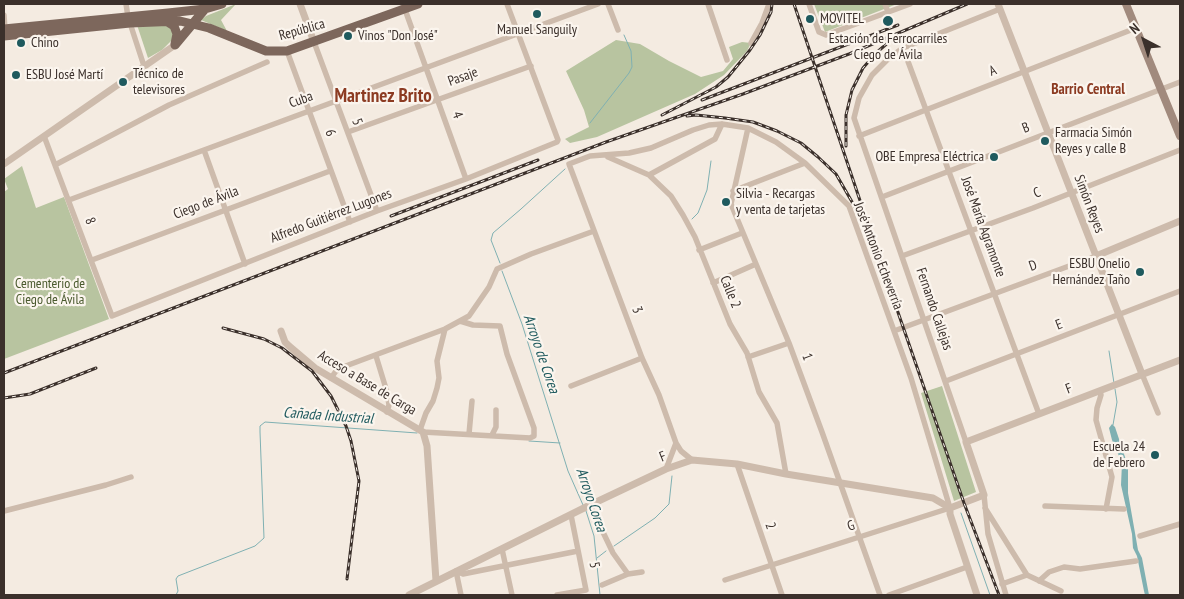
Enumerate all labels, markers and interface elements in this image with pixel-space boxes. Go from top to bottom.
marker: Manuel Sanguily [531,8,543,20]
place label: MOVITEL [820,11,864,27]
marker: MOVITEL [804,13,816,25]
marker: Estación de Ferrocarriles Ciego de Ávila [881,14,895,28]
street label: República [277,15,327,45]
north arrow [1119,15,1169,65]
text: N [1126,19,1143,38]
place label: Manuel Sanguily [497,22,577,38]
place label: Vinos "Don José" [358,28,438,44]
marker: Vinos "Don José" [342,30,354,42]
place label: Estación de Ferrocarriles Ciego de Ávila [829,31,947,64]
place label: Chino [31,35,59,51]
marker: Chino [15,37,27,49]
street label: A [987,62,999,80]
street label: Pasaje [446,64,480,90]
place label: Técnico de televisores [133,66,185,98]
place label: ESBU José Martí [26,67,103,83]
marker: ESBU José Martí [10,69,22,81]
marker: Técnico de televisores [117,76,129,88]
district label: Barrio Central [1051,81,1125,99]
district label: Martinez Brito [334,86,432,108]
street label: Cuba [287,88,315,112]
street label: 4 [448,109,466,121]
street label: 5 [348,116,366,128]
street label: B [1020,119,1032,137]
place label: Farmacia Simón Reyes y calle B [1055,125,1132,158]
street label: 6 [321,127,339,139]
marker: Farmacia Simón Reyes y calle B [1039,135,1051,147]
place label: OBE Empresa Eléctrica [875,149,984,165]
marker: OBE Empresa Eléctrica [988,151,1000,163]
street label: Simón Reyes [1070,173,1108,235]
street label: José María Agramonte [957,174,1009,280]
street label: Ciego de Ávila [171,183,241,223]
street label: C [1031,184,1043,202]
street label: Alfredo Guitiérrez Lugones [268,185,394,247]
place label: Silvia - Recargas y venta de tarjetas [736,186,825,218]
marker: Silvia - Recargas y venta de tarjetas [720,196,732,208]
street label: José Antonio Echeverría [850,200,906,312]
street label: 8 [81,215,99,227]
place label: ESBU Onelio Hernández Taño [1052,256,1130,288]
street label: D [1027,257,1039,275]
street label: Fernando Callejas [912,266,956,352]
marker: ESBU Onelio Hernández Taño [1134,266,1146,278]
street label: Calle 2 [716,273,744,311]
park label: Cementerio de Ciego de Ávila [15,276,85,308]
street label: 3 [628,304,646,316]
water label: Arroyo de Corea [519,312,563,396]
street label: E [1053,316,1065,334]
street label: Acceso a Base de Carga [315,347,419,419]
street label: 1 [798,351,816,363]
street label: F [1063,380,1075,398]
water label: Cañada Industrial [282,404,374,428]
place label: Escuela 24 de Febrero [1093,439,1145,472]
street label: F [657,448,669,466]
marker: Escuela 24 de Febrero [1149,449,1161,461]
water label: Arroyo Corea [572,466,610,534]
street label: G [845,517,857,535]
street label: 2 [761,520,779,532]
street label: 5 [585,560,603,570]

